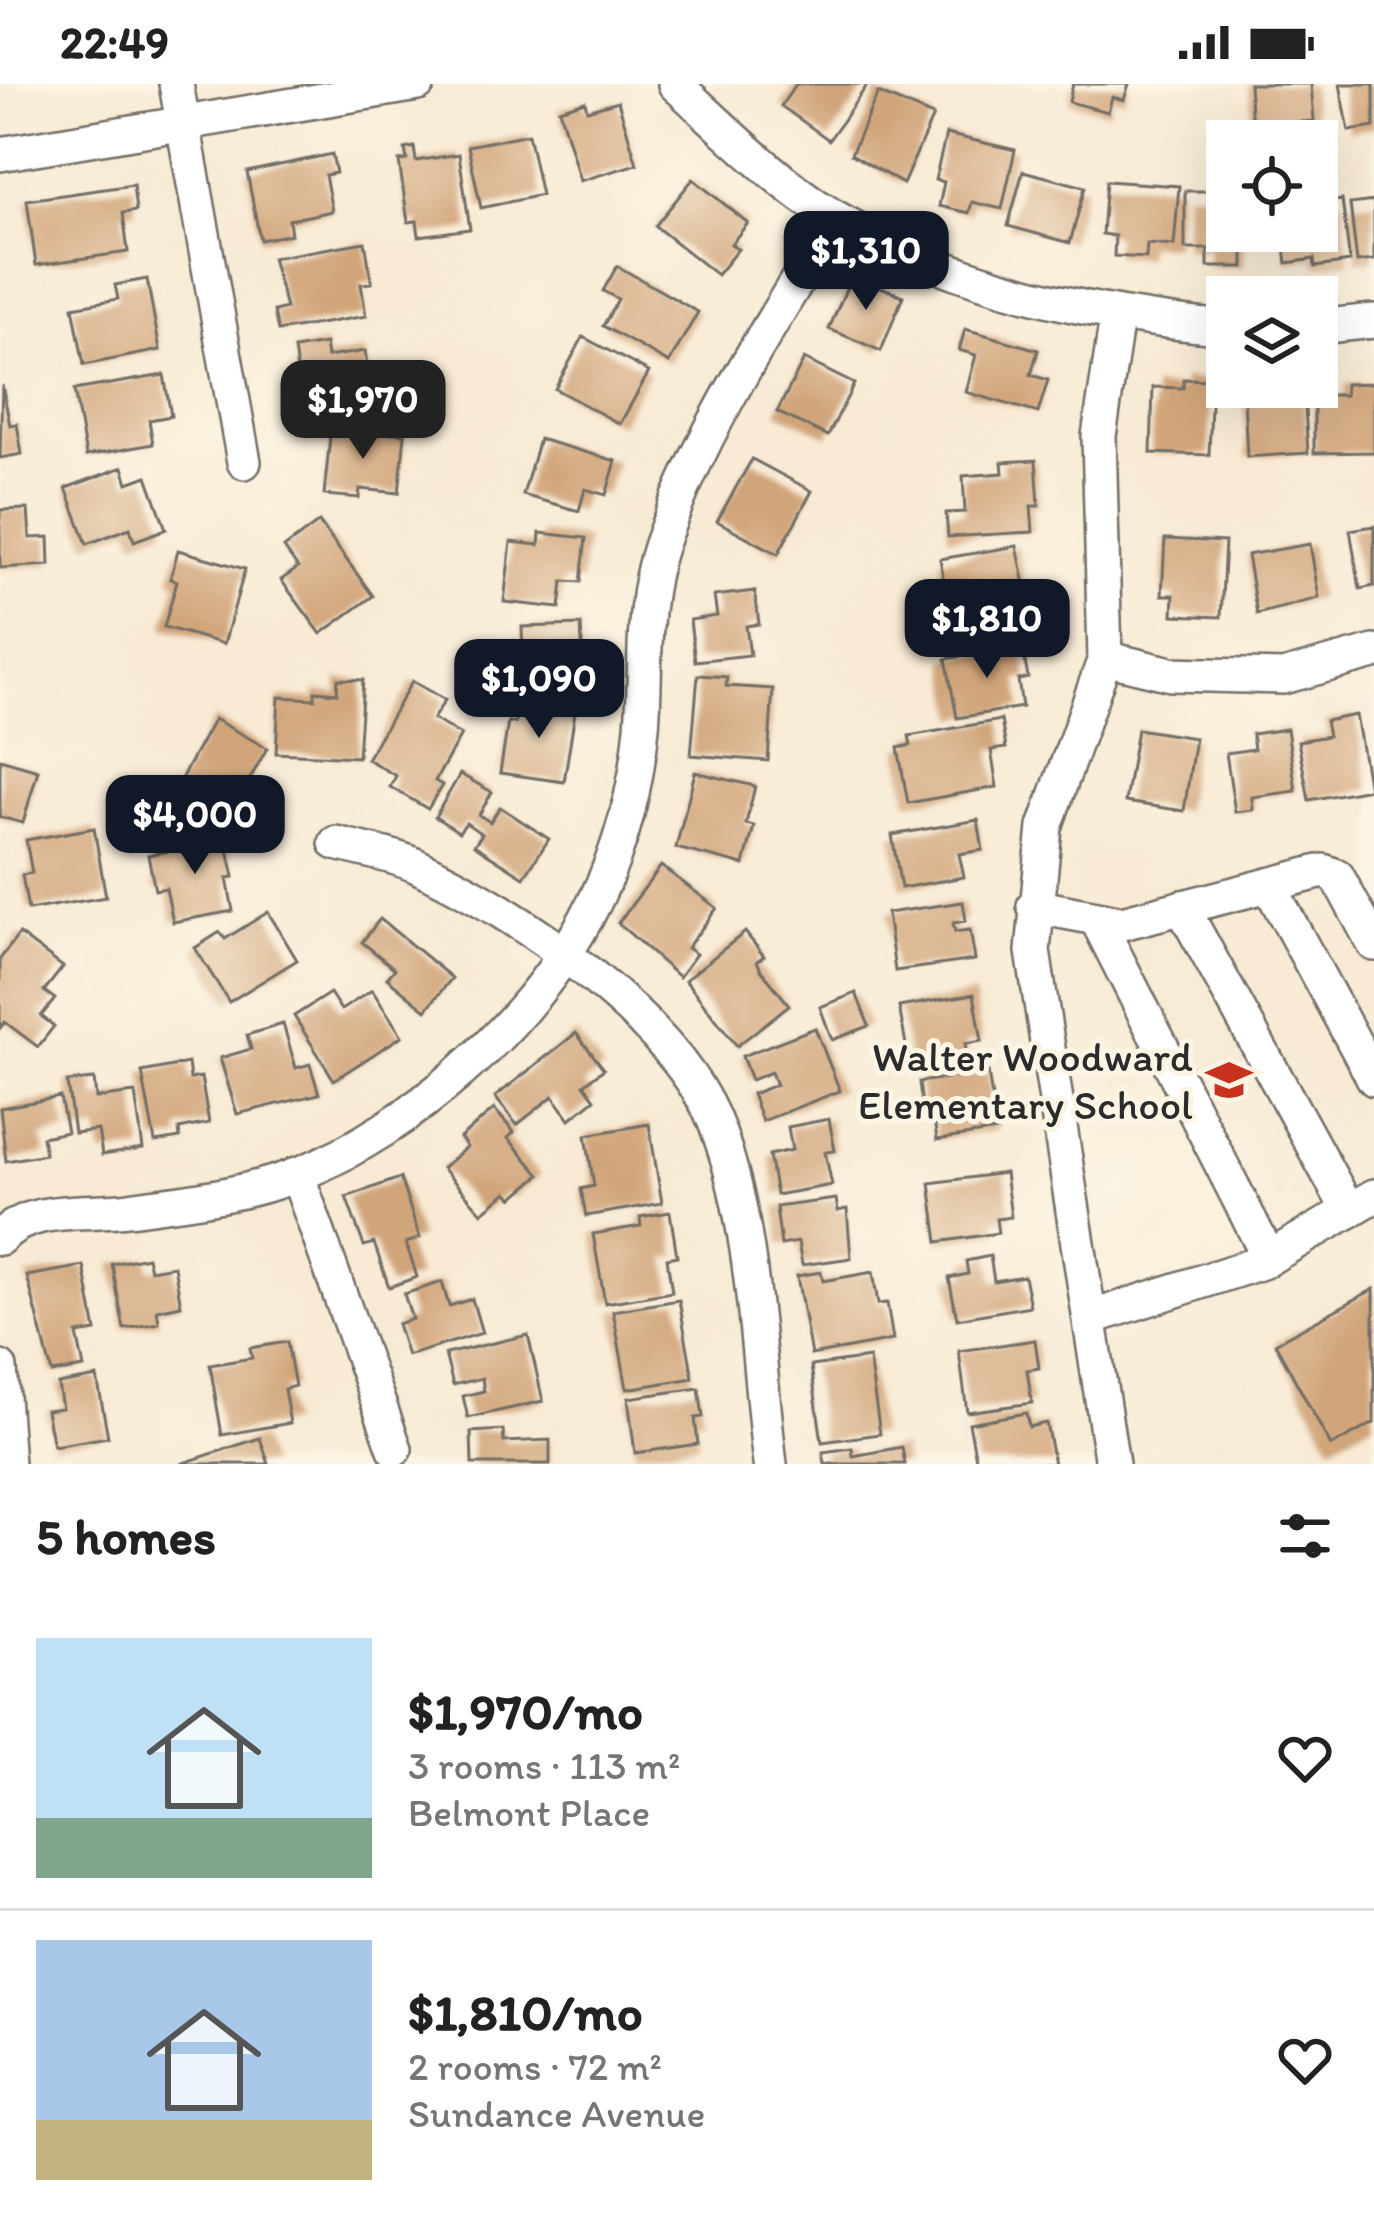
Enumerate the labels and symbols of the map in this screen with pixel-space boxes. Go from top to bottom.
pin: $1,310 [768,211,964,313]
pin: $1,970 [265,360,461,462]
pin: $1,810 [889,579,1085,681]
pin: $1,090 [441,639,637,741]
pin: $4,000 [97,775,293,877]
place label: Walter Woodward Elementary School [858,1031,1193,1130]
school or university icon: Walter Woodward Elementary School [1204,1055,1254,1105]

